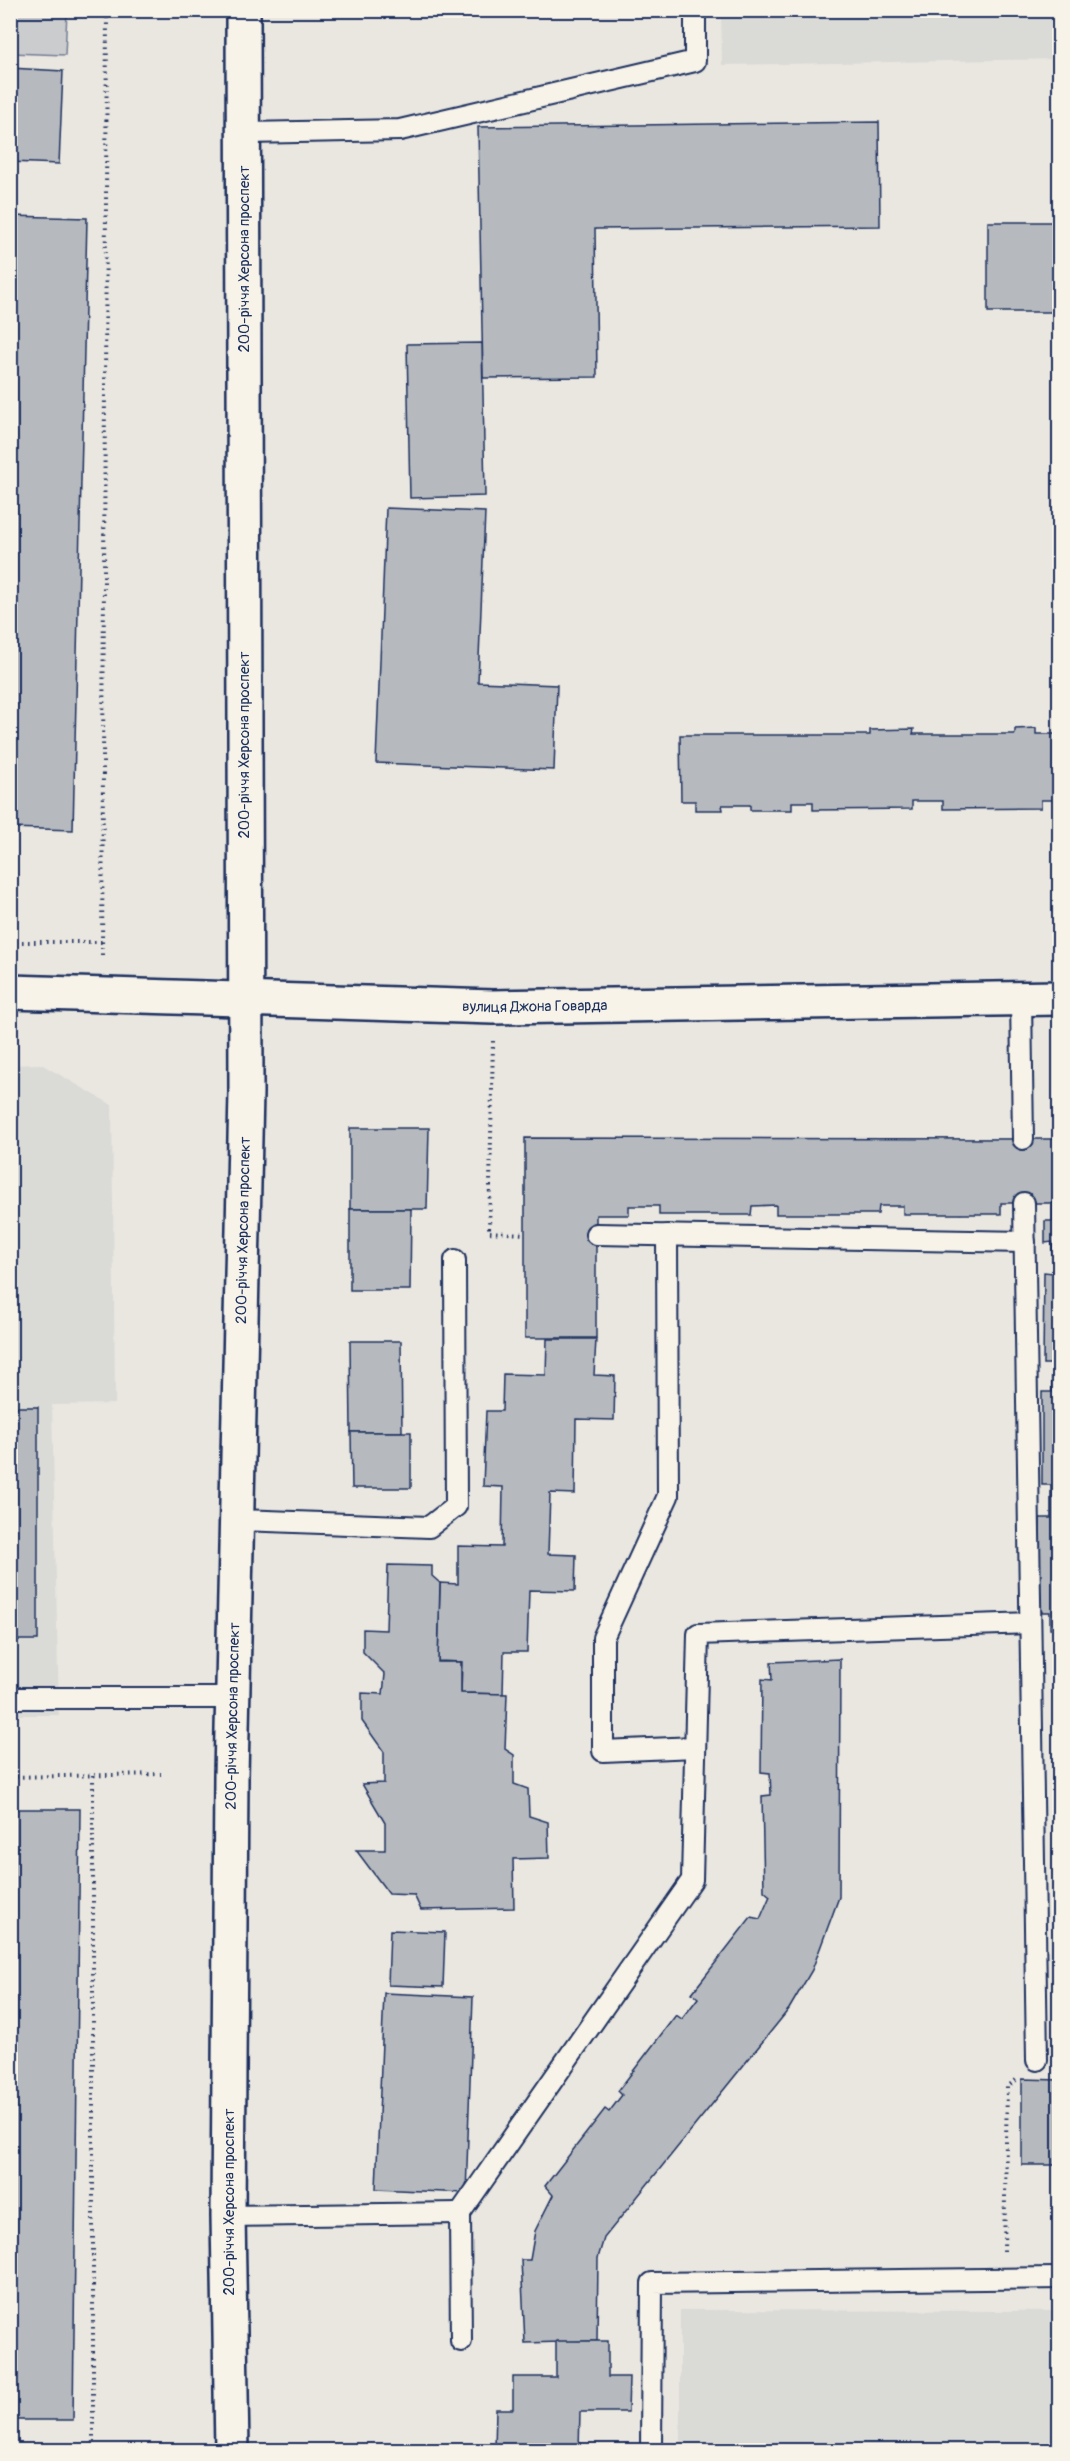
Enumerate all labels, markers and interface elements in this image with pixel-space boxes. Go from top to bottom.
street label: 200-річчя Херсона проспект [235,165,254,353]
street label: 200-річчя Херсона проспект [235,651,254,839]
street label: вулиця Джона Говарда [462,996,608,1017]
street label: 200-річчя Херсона проспект [232,1136,255,1324]
street label: 200-річчя Херсона проспект [222,1622,244,1810]
street label: 200-річчя Херсона проспект [220,2108,239,2296]

